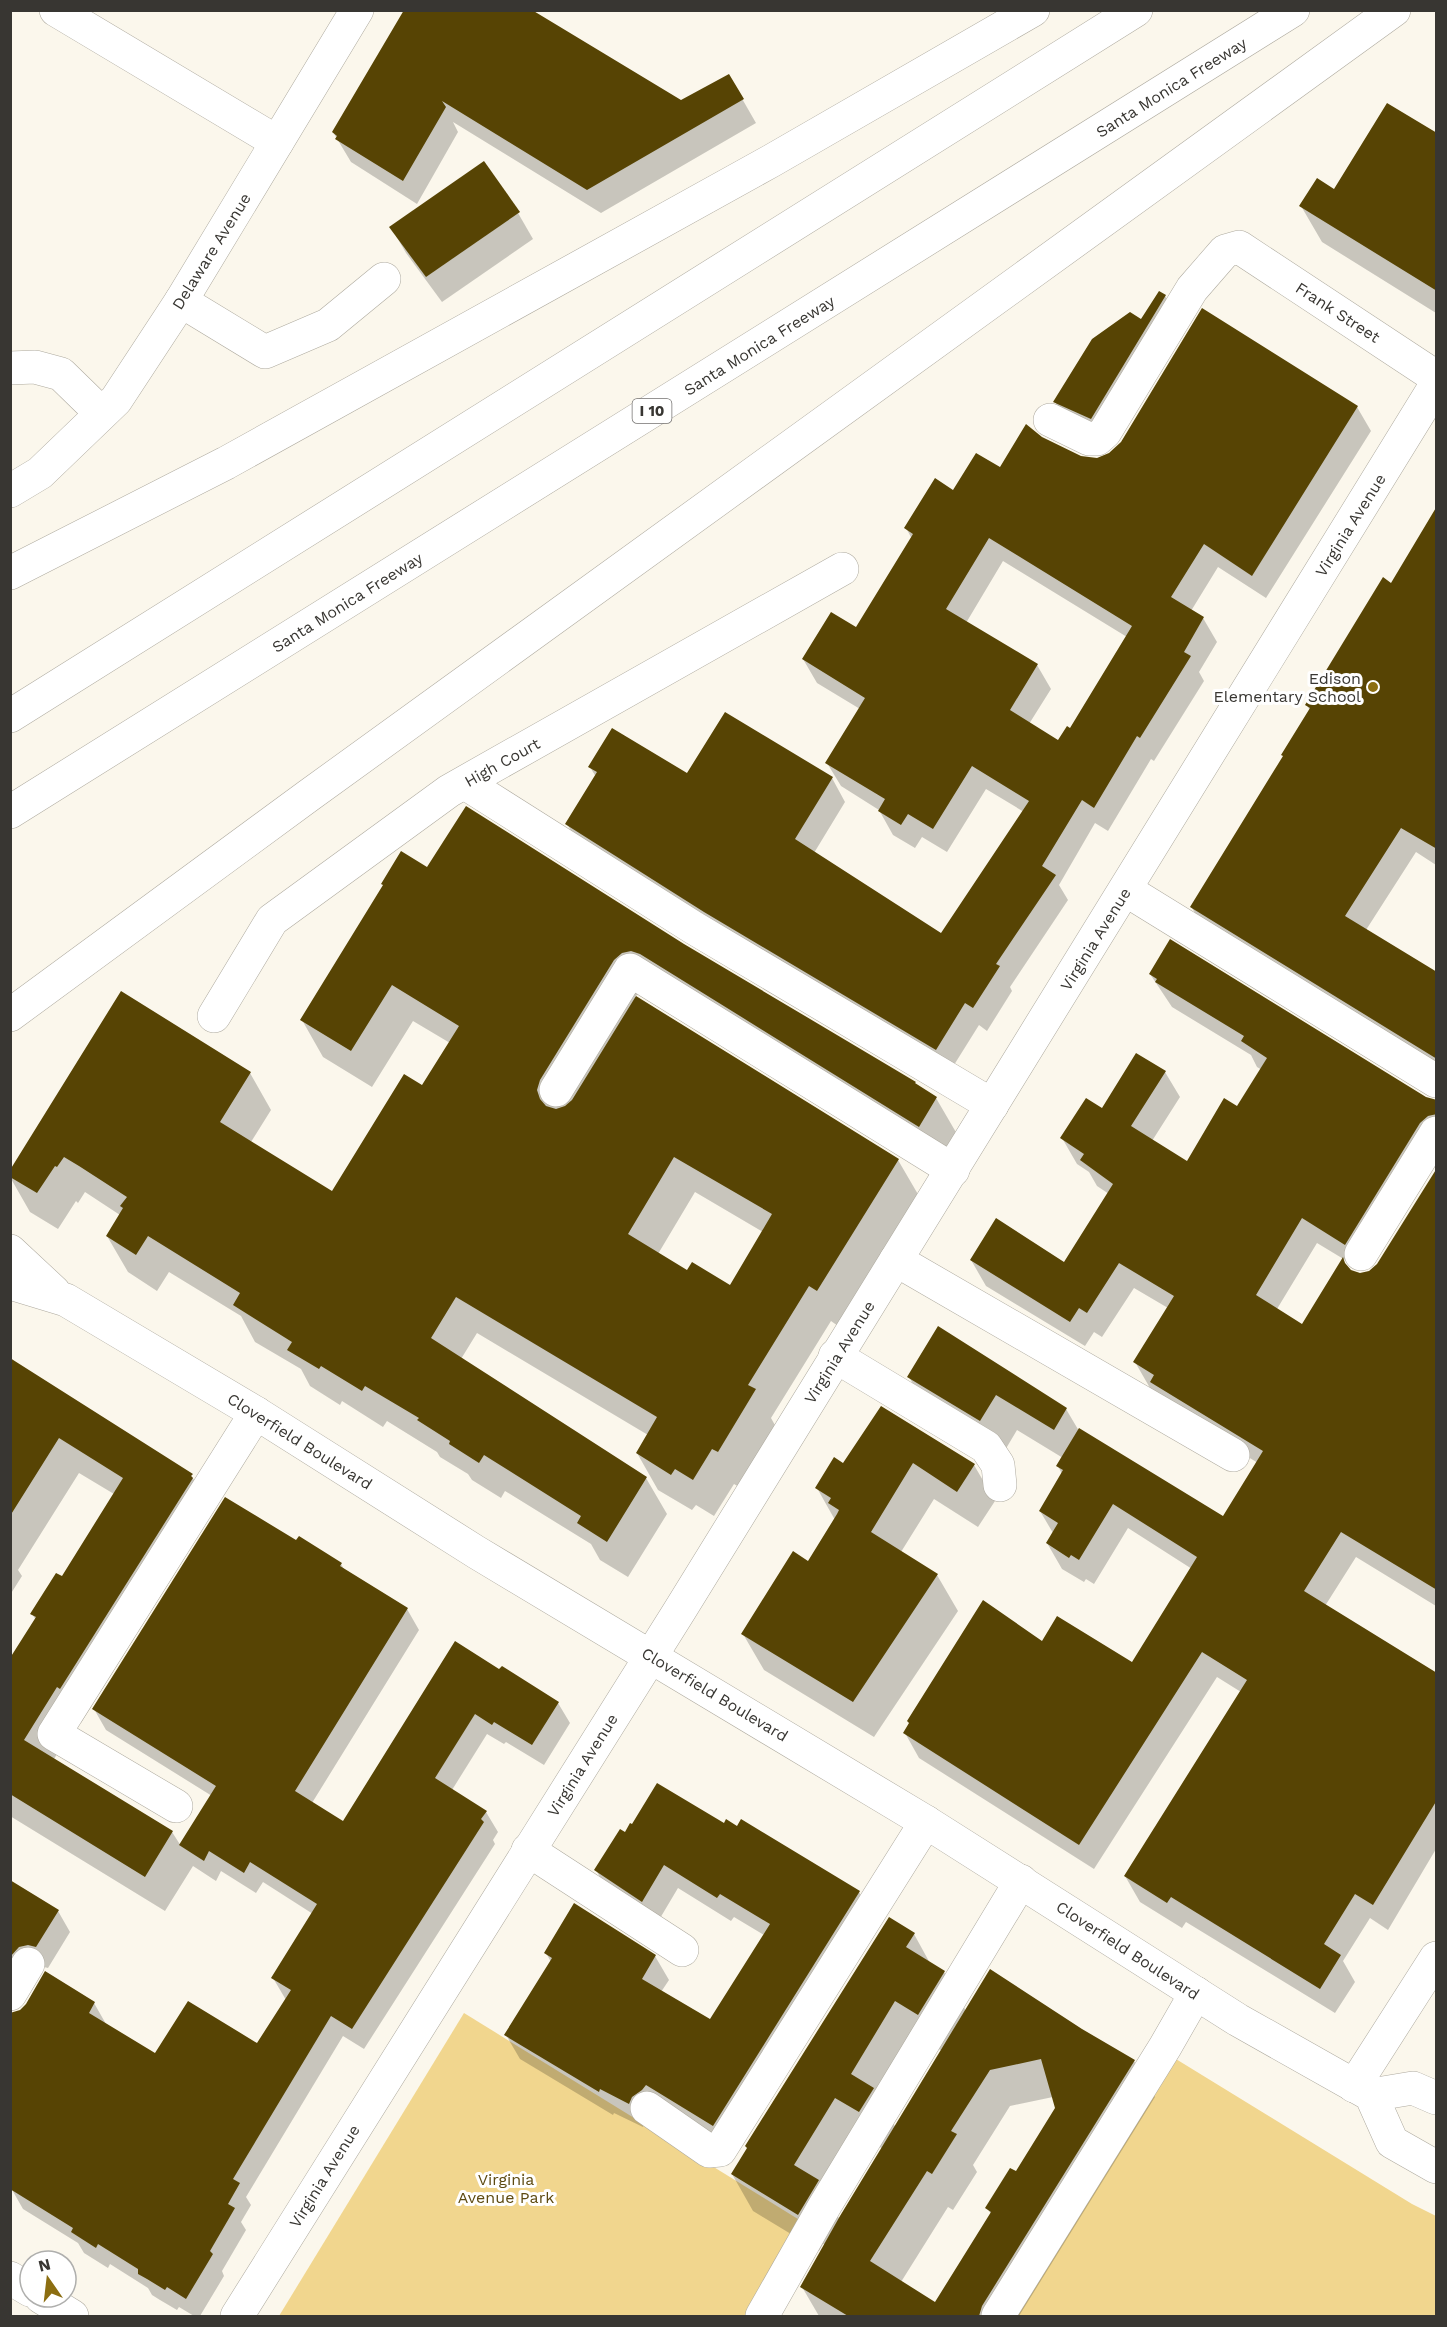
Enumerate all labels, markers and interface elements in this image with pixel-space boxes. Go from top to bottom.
street label: Santa Monica Freeway [1092,33,1251,142]
street label: Delaware Avenue [168,190,255,313]
street label: Frank Street [1292,278,1384,347]
street label: Santa Monica Freeway [680,291,839,400]
road number: I 10 [632,399,672,423]
street label: Virginia Avenue [1311,470,1390,580]
street label: Santa Monica Freeway [268,548,427,657]
place label: Edison Elementary School [1214,669,1361,706]
marker: Edison Elementary School [1366,680,1380,694]
street label: High Court [461,734,543,791]
street label: Virginia Avenue [1056,884,1135,994]
street label: Virginia Avenue [800,1297,879,1407]
street label: Cloverfield Boulevard [224,1389,376,1494]
street label: Cloverfield Boulevard [638,1643,791,1746]
street label: Virginia Avenue [543,1710,622,1820]
street label: Cloverfield Boulevard [1053,1897,1203,2004]
street label: Virginia Avenue [285,2121,364,2231]
park label: Virginia Avenue Park [458,2170,554,2207]
north arrow [18,2249,78,2309]
text: N [36,2254,53,2276]

